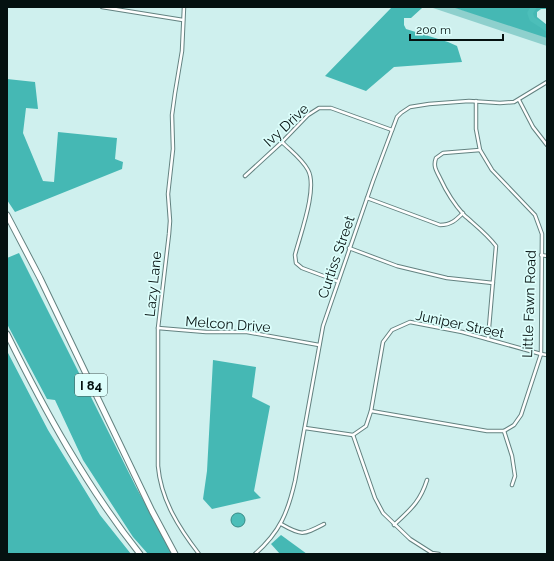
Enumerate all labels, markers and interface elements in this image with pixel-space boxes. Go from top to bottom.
scale bar [410,16,503,42]
text: 200 m [416,23,451,37]
street label: Ivy Drive [260,100,312,150]
street label: Curtiss Street [314,213,358,300]
street label: Little Fawn Road [519,250,539,358]
street label: Lazy Lane [142,251,164,317]
street label: Juniper Street [414,307,506,341]
street label: Melcon Drive [185,313,271,335]
road number: I 84 [75,374,107,396]

